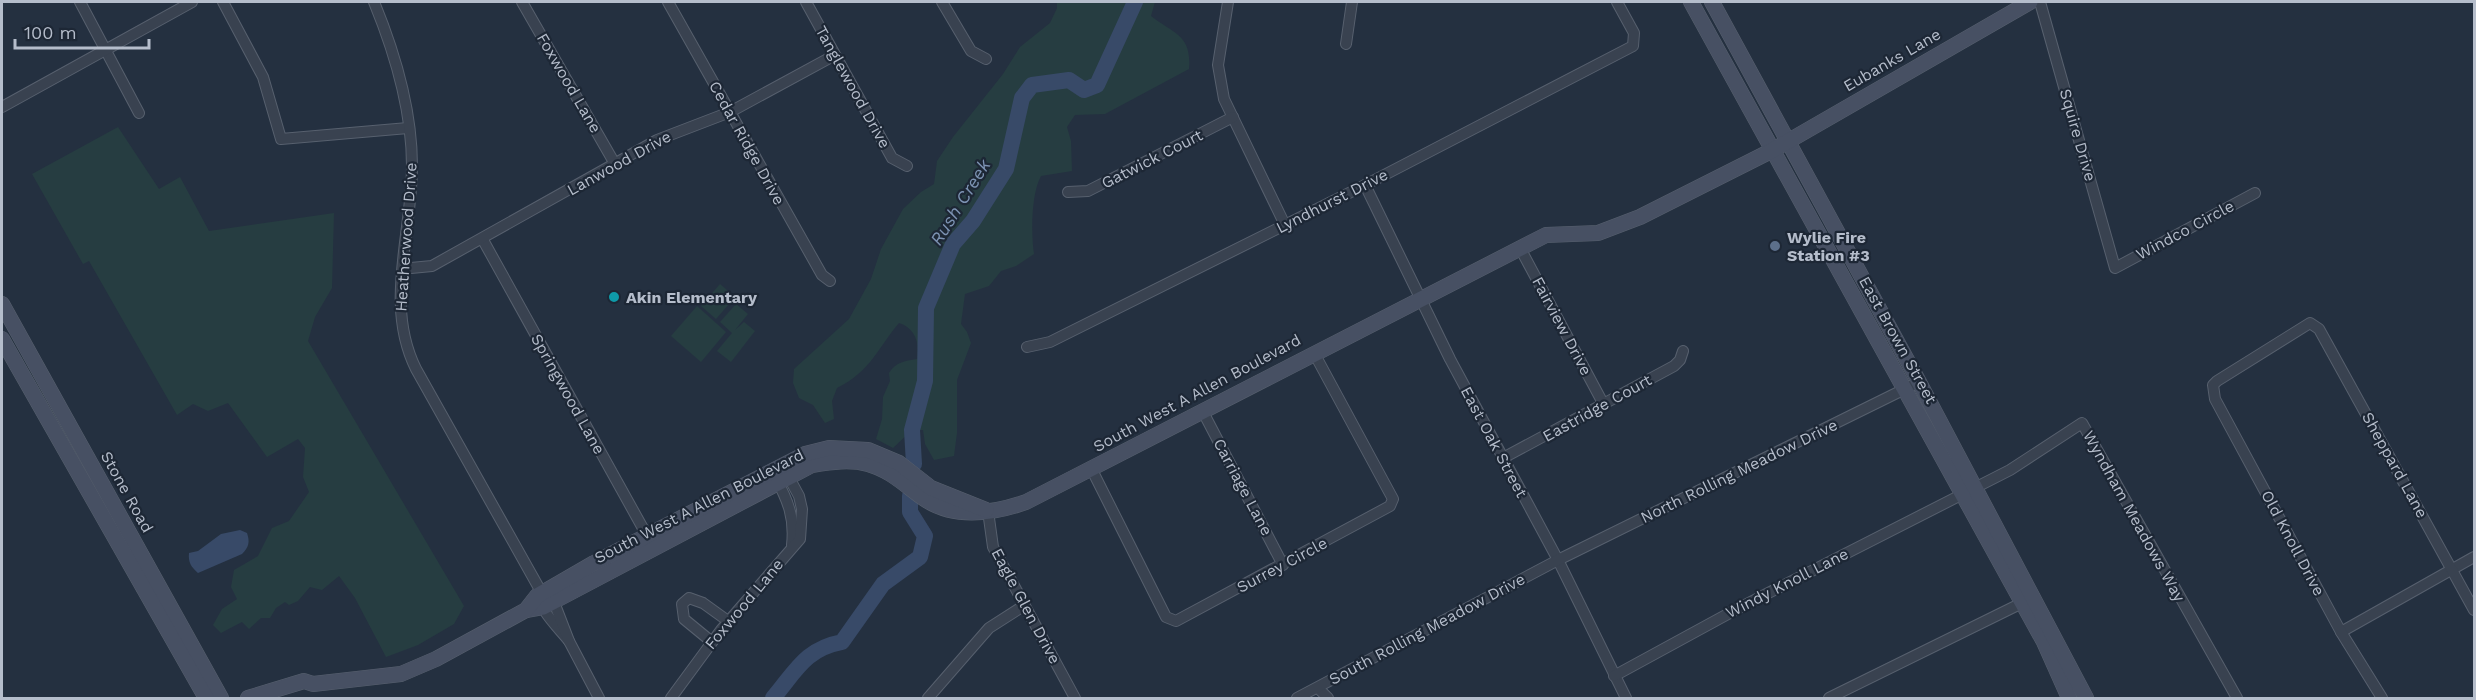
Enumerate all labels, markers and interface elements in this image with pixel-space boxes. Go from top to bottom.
scale bar [15,12,148,50]
text: 100 m [24,22,77,43]
street label: Tanglewood Drive [811,22,895,152]
street label: Eubanks Lane [1840,24,1944,96]
street label: Foxwood Lane [533,30,605,136]
street label: Cedar Ridge Drive [705,78,789,208]
street label: Squire Drive [2056,87,2100,183]
street label: Gatwick Court [1098,125,1206,193]
street label: Lanwood Drive [564,127,674,199]
water label: Rush Creek [925,154,995,249]
street label: Heatherwood Drive [391,162,421,312]
street label: Lyndhurst Drive [1273,165,1391,237]
street label: Windco Circle [2133,196,2237,264]
place label: Wylie Fire Station #3 [1787,228,1870,265]
marker: Wylie Fire Station #3 [1768,239,1782,253]
street label: East Brown Street [1855,273,1941,407]
street label: Fairview Drive [1528,274,1596,378]
place label: Akin Elementary [626,288,758,307]
marker: Akin Elementary [607,290,621,304]
street label: Springwood Lane [527,330,609,458]
street label: South West A Allen Boulevard [1090,330,1304,456]
street label: Eastridge Court [1539,370,1655,446]
street label: East Oak Street [1457,383,1531,501]
street label: Sheppard Lane [2358,409,2432,521]
street label: North Rolling Meadow Drive [1637,415,1841,527]
street label: Wyndham Meadows Way [2079,427,2189,606]
street label: Carriage Lane [1209,435,1277,539]
street label: South West A Allen Boulevard [591,445,807,567]
street label: Stone Road [97,448,157,536]
street label: Old Knoll Drive [2257,487,2329,599]
street label: Surrey Circle [1234,533,1330,597]
street label: Windy Knoll Lane [1722,544,1852,622]
street label: Eagle Glen Drive [988,545,1064,667]
street label: Foxwood Lane [701,555,787,653]
street label: South Rolling Meadow Drive [1326,569,1528,689]

